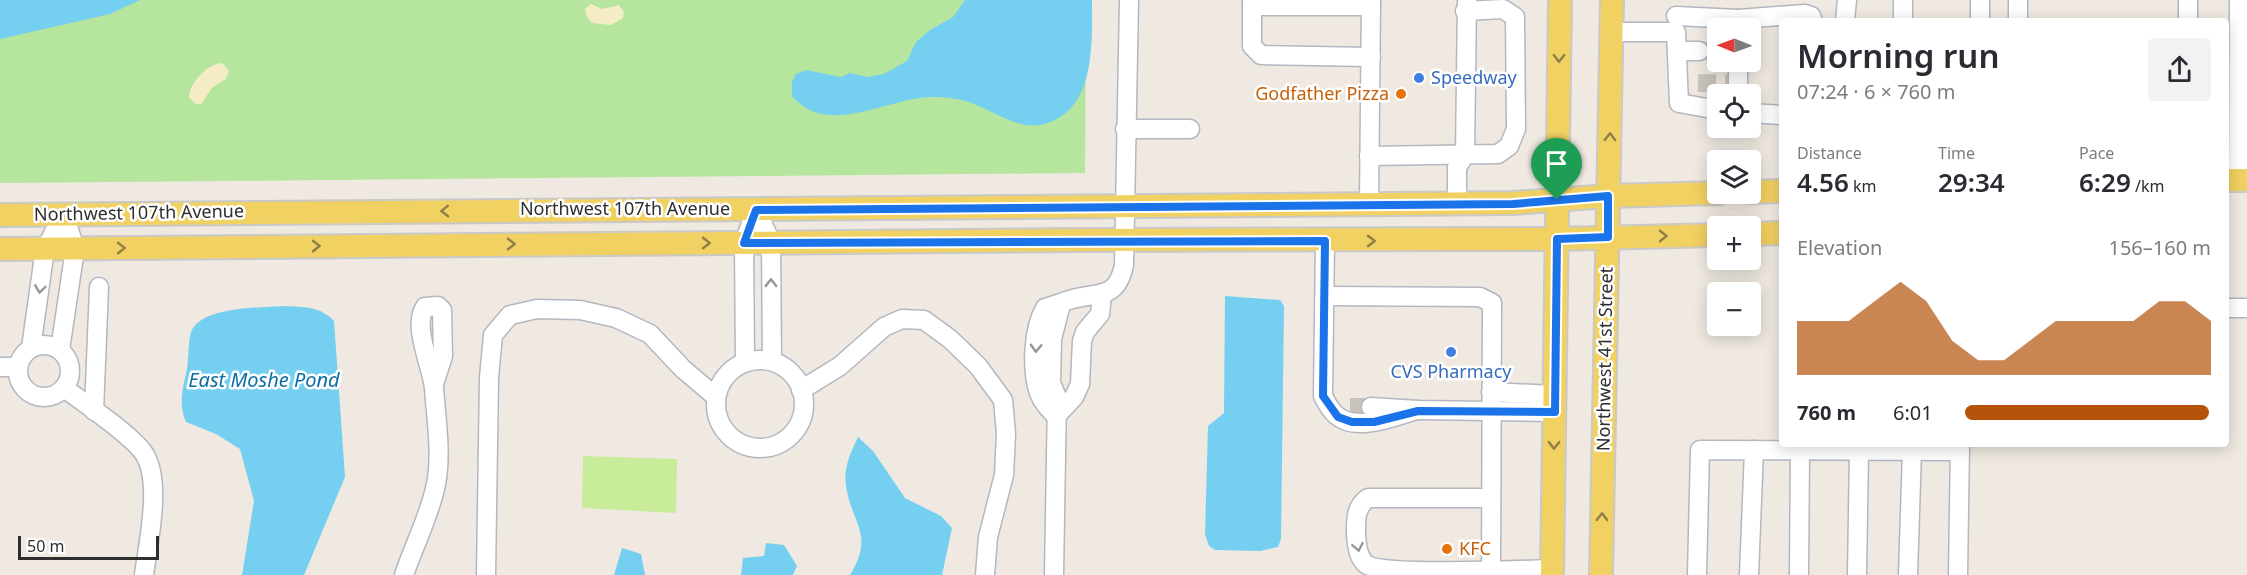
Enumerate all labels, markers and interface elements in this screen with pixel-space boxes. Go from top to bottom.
north arrow [1707,18,1761,72]
map controls [1707,18,1761,336]
text: Morning run [1797,33,1999,78]
button: share [2148,38,2211,101]
one-way arrow [1553,54,1565,63]
place label: Speedway [1431,65,1518,89]
marker: Speedway [1412,71,1426,85]
text: 07:24 · 6 × 760 m [1797,78,1955,105]
place label: Godfather Pizza [1255,81,1389,105]
button: locate [1707,84,1761,138]
marker: Godfather Pizza [1394,87,1408,101]
one-way arrow [1603,133,1616,142]
pin [1531,138,1582,200]
text: Distance [1797,142,1862,164]
text: Time [1938,142,1975,164]
text: Pace [2079,142,2114,164]
icon: arrive [1540,147,1573,180]
button: layers [1707,150,1761,204]
text: 4.56 [1797,164,1849,200]
text: 29:34 [1938,164,2005,200]
text: 6:29 [2079,164,2131,200]
text: km [1849,175,1876,197]
text: /km [2131,175,2164,197]
street label: Northwest 107th Avenue [520,196,730,220]
street label: Northwest 107th Avenue [34,198,244,226]
one-way arrow [441,204,450,217]
button: + [1707,216,1761,270]
one-way arrow [1658,230,1667,242]
text: Elevation [1797,234,1882,261]
text: 156–160 m [2108,234,2211,261]
one-way arrow [1366,235,1375,247]
one-way arrow [702,237,711,249]
one-way arrow [507,238,516,250]
one-way arrow [312,240,321,252]
one-way arrow [117,242,126,254]
street label: Northwest 41st Street [1590,266,1618,451]
one-way arrow [765,278,777,287]
button: − [1707,282,1761,336]
one-way arrow [34,284,46,293]
one-way arrow [1030,344,1042,353]
marker: CVS Pharmacy [1444,345,1458,359]
place label: CVS Pharmacy [1390,359,1512,383]
water label: East Moshe Pond [188,366,340,393]
text: 760 m [1797,399,1856,426]
text: 6:01 [1893,399,1933,426]
one-way arrow [1548,440,1561,449]
one-way arrow [1596,512,1609,521]
scale bar [18,533,159,560]
text: 50 m [27,535,64,557]
place label: KFC [1459,536,1491,560]
one-way arrow [1351,542,1364,552]
marker: KFC [1440,542,1454,556]

